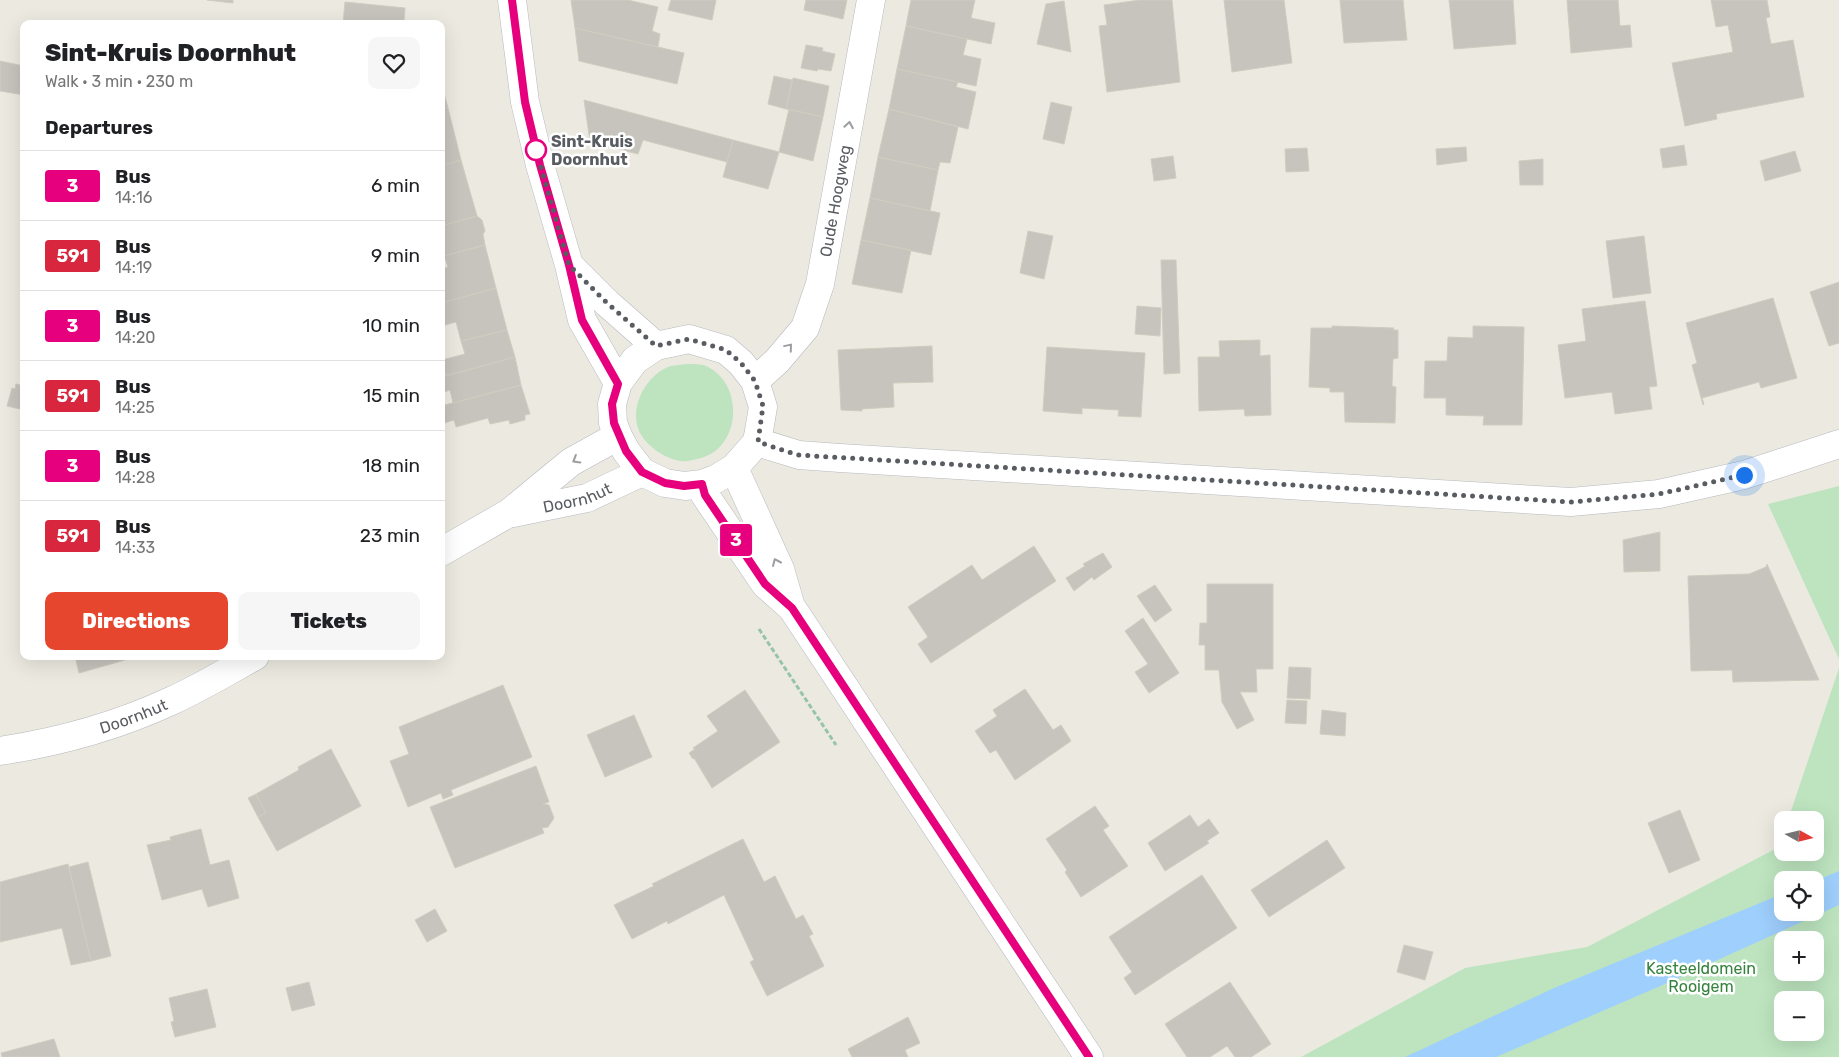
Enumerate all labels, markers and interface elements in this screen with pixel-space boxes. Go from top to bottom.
button: heart [368,37,420,89]
text: Sint-Kruis Doornhut [45,39,296,67]
text: Walk · 3 min · 230 m [45,72,193,91]
text: Departures [45,116,153,139]
one-way arrow [843,121,853,129]
place label: Sint-Kruis Doornhut [551,132,633,169]
marker: Sint-Kruis Doornhut [525,139,547,161]
street label: Oude Hoogweg [816,143,854,258]
text: Bus [115,165,151,188]
text: 6 min [371,174,420,197]
text: 3 [67,175,78,197]
text: 14:16 [115,188,152,207]
text: Bus [115,235,151,258]
text: 9 min [371,244,420,267]
text: 591 [56,245,89,267]
text: 14:19 [115,258,152,277]
text: Bus [115,305,151,328]
text: 10 min [362,314,420,337]
text: 3 [67,315,78,337]
text: 14:20 [115,328,155,347]
one-way arrow [783,343,792,352]
text: Bus [115,375,151,398]
text: 15 min [363,384,420,407]
text: 591 [56,385,89,407]
text: 14:25 [115,398,155,417]
text: Bus [115,445,151,468]
one-way arrow [572,453,581,463]
text: 18 min [362,454,420,477]
text: 3 [67,455,78,477]
your location [1732,463,1757,488]
text: 14:28 [115,468,155,487]
street label: Doornhut [541,478,614,516]
text: Bus [115,515,151,538]
text: 23 min [360,524,420,547]
line badge: 3 [720,524,752,556]
text: 591 [56,525,89,547]
text: 3 [730,529,742,551]
text: 14:33 [115,538,155,557]
one-way arrow [772,558,783,567]
button: Directions [45,592,228,650]
button: Tickets [238,592,420,650]
street label: Doornhut [97,695,170,737]
north arrow [1774,811,1824,861]
map controls [1774,811,1824,1041]
button: locate [1774,871,1824,921]
button: + [1774,931,1824,981]
park label: Kasteeldomein Rooigem [1646,959,1756,996]
button: − [1774,991,1824,1041]

